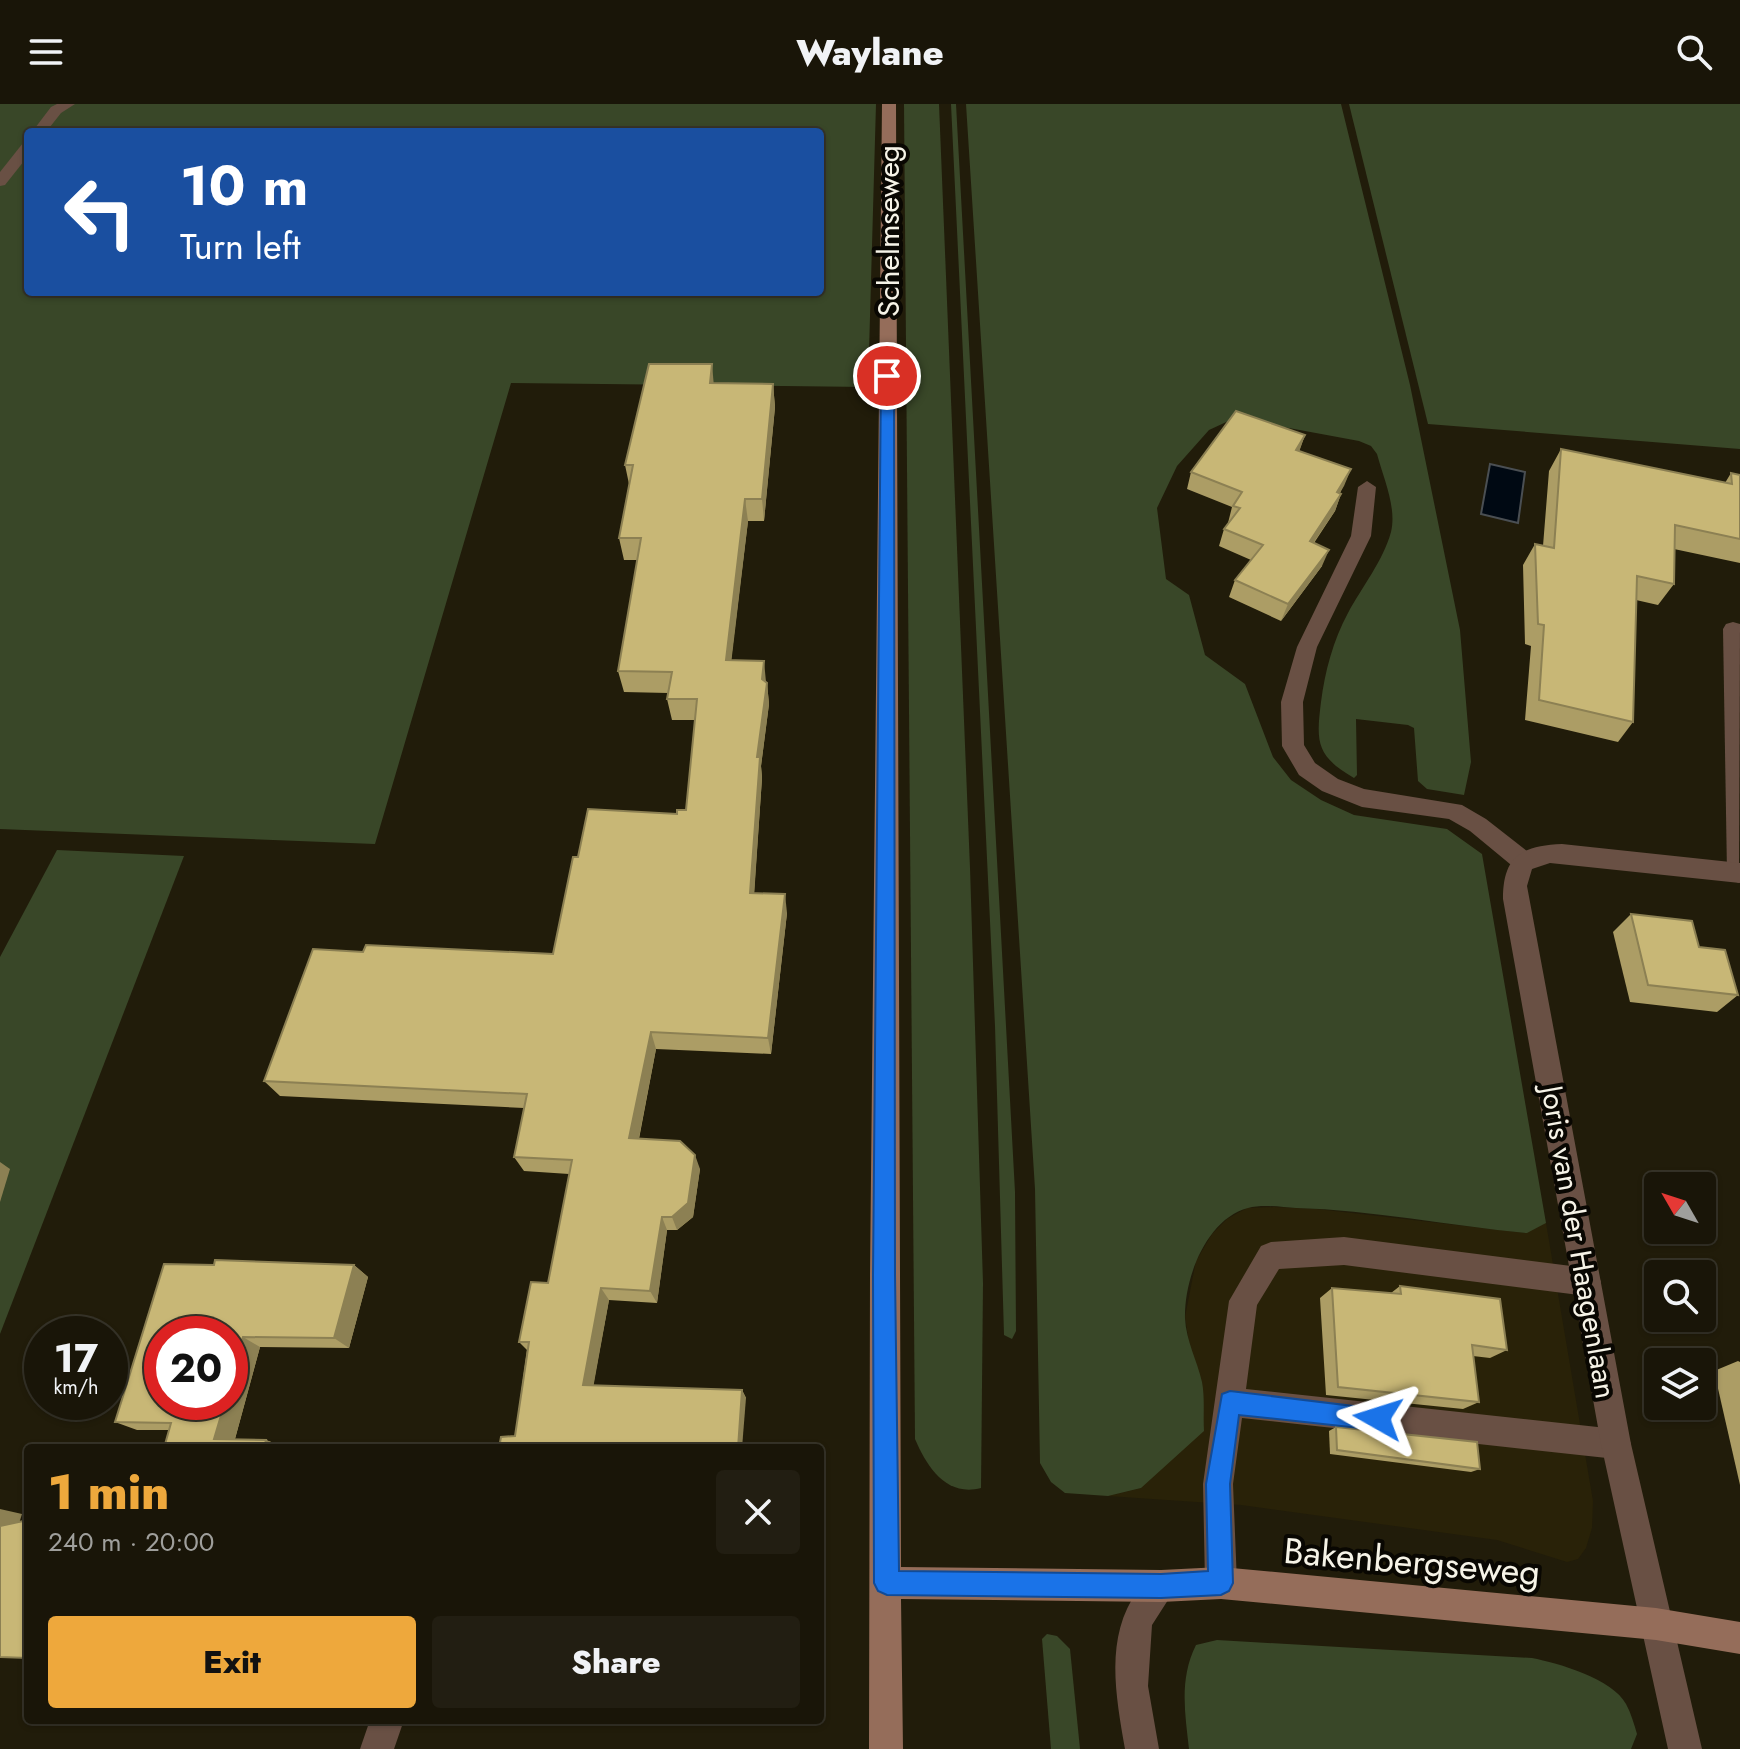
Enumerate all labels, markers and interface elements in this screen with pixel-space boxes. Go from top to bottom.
text: Waylane [796,26,944,78]
icon: menu [24,30,68,74]
icon: search [1672,30,1716,74]
text: 10 m [180,145,308,226]
street label: Schelmseweg [867,145,910,317]
icon: left [48,160,152,264]
text: Turn left [180,220,301,272]
pin [853,342,921,410]
icon: arrive [865,354,909,398]
street label: Joris van der Haagenlaan [1530,1078,1628,1402]
north arrow [1644,1172,1716,1244]
map controls [1644,1172,1716,1420]
button: search [1644,1260,1716,1332]
speed limit sign: 20 [144,1316,248,1420]
text: 17 [54,1329,98,1387]
button: layers [1644,1348,1716,1420]
text: km/h [53,1373,99,1402]
position arrow [1336,1376,1420,1460]
text: 1 min [48,1458,169,1527]
button: close [716,1470,800,1554]
text: 240 m · 20:00 [48,1523,214,1561]
street label: Bakenbergseweg [1282,1524,1542,1598]
button: Exit [48,1616,416,1708]
button: Share [432,1616,800,1708]

